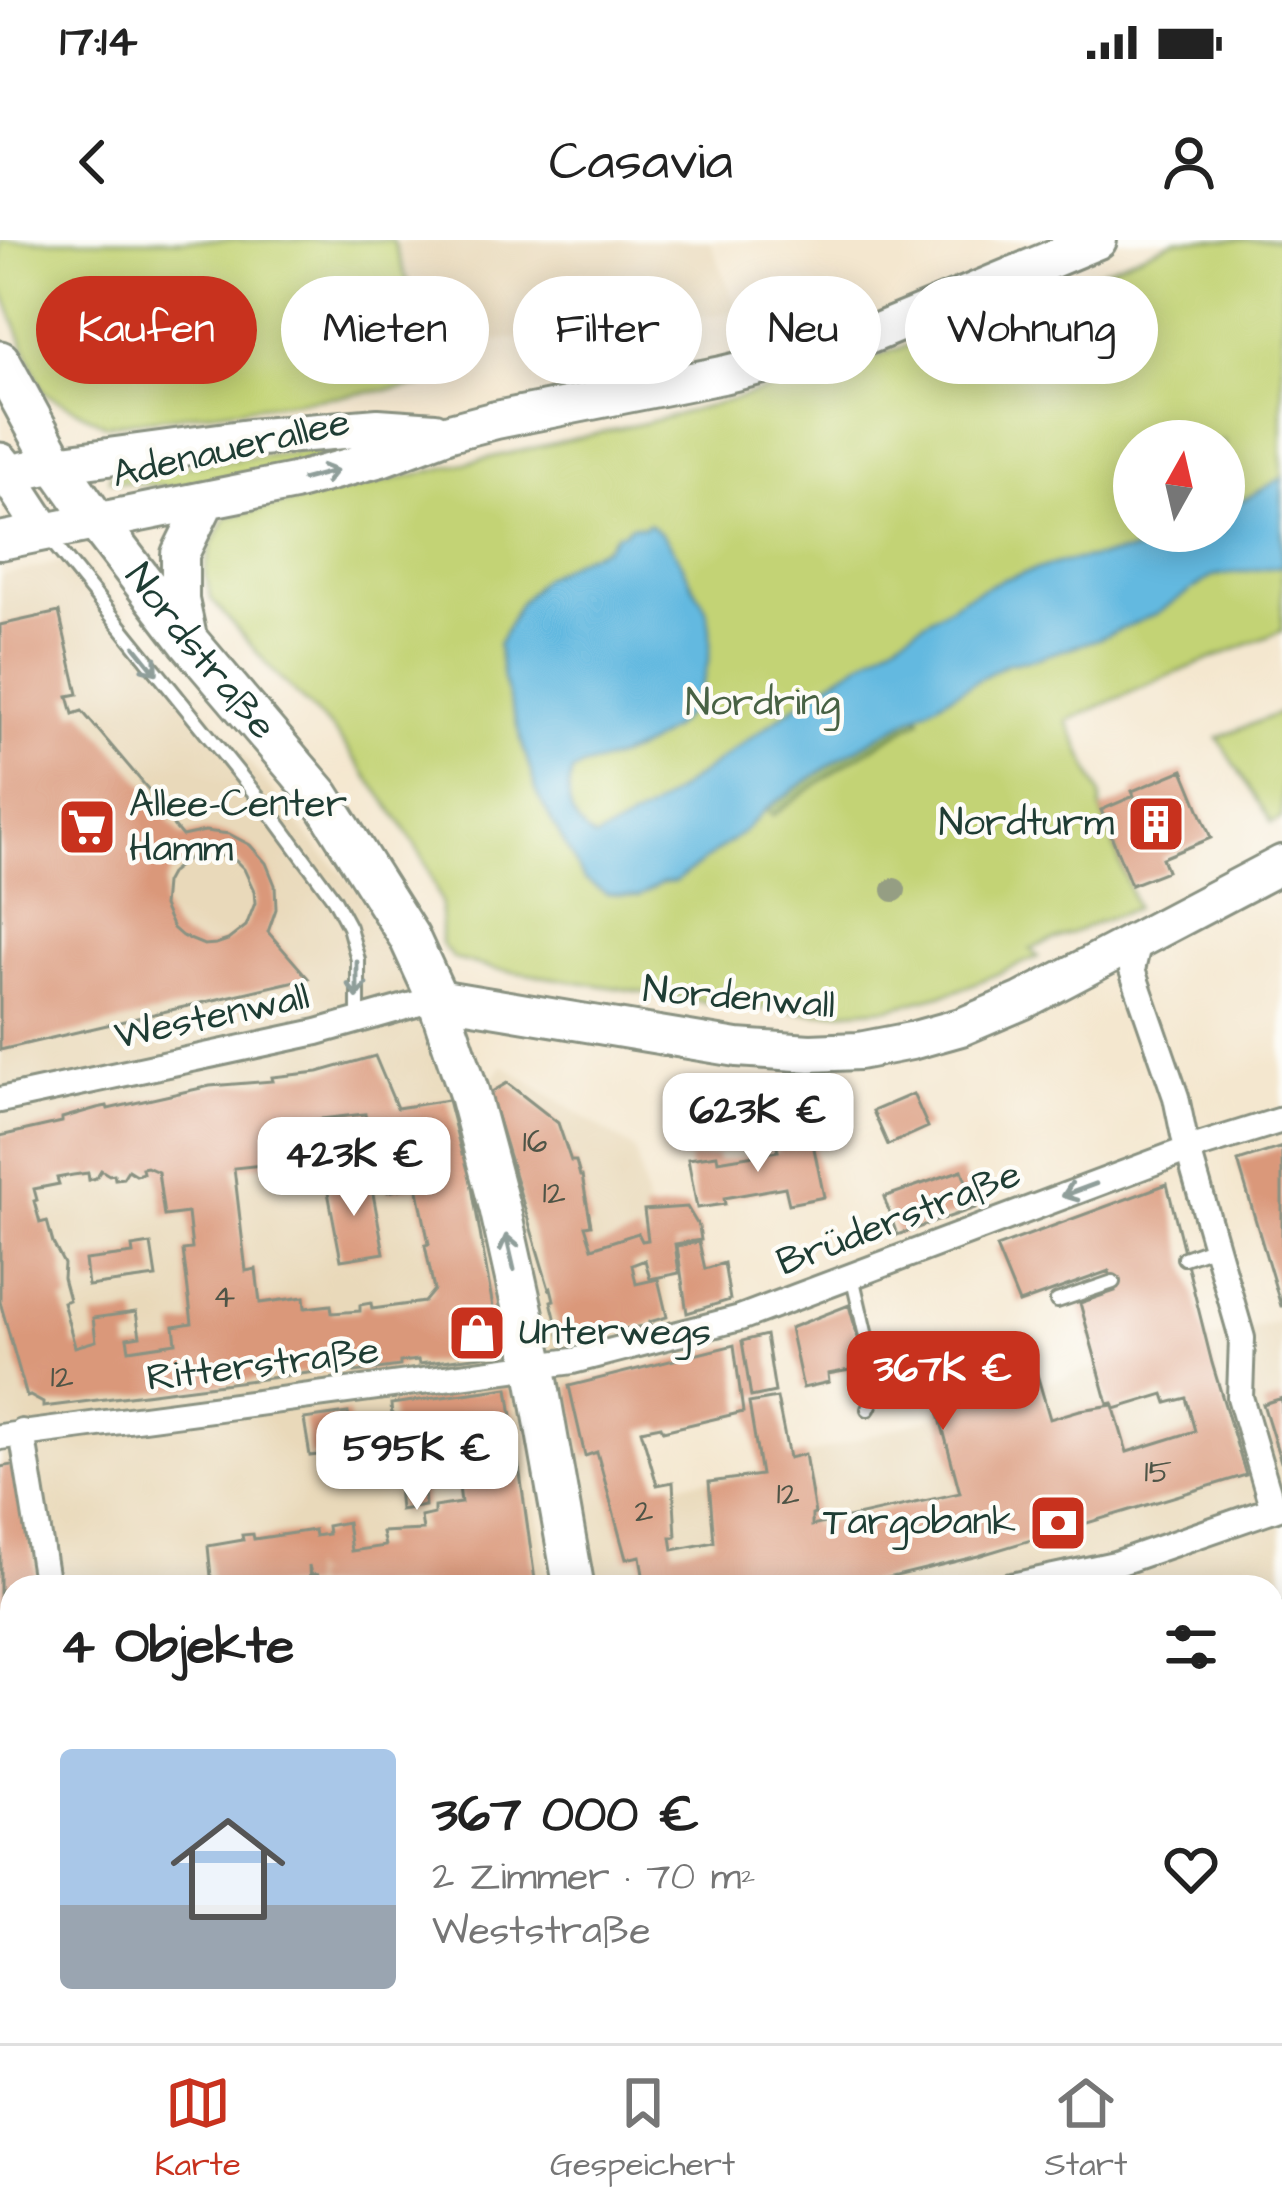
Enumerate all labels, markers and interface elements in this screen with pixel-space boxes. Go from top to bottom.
text: 17:14 [60,11,137,73]
text: Casavia [549,125,733,200]
icon: back [60,129,126,195]
icon: person [1156,129,1222,195]
chip: Kaufen [36,276,257,384]
chip: Mieten [281,276,489,384]
chip: Filter [513,276,702,384]
chip: Neu [726,276,881,384]
chip: Wohnung [905,276,1158,384]
street label: Adenauerallee [107,395,355,503]
north arrow [1113,420,1245,552]
map controls [1113,420,1245,552]
one-way arrow [300,462,338,484]
street label: Nordstraße [111,552,288,752]
one-way arrow [132,644,159,675]
park label: Nordring [686,677,840,731]
place label: Allee-Center Hamm [129,778,347,877]
building icon: Nordturm [1125,793,1187,855]
supermarket icon: Allee-Center Hamm [56,796,118,858]
place label: Nordturm [939,797,1115,851]
one-way arrow [346,960,369,999]
street label: Nordenwall [641,963,837,1033]
street label: Westenwall [110,970,314,1064]
pin: 623K € [660,1073,856,1175]
text: 623K € [690,1085,826,1139]
pin: 423K € [256,1117,452,1219]
house number: 16 [523,1119,547,1165]
text: 423K € [285,1129,423,1183]
street label: Brüderstraße [769,1148,1029,1290]
house number: 12 [542,1170,566,1216]
one-way arrow [1062,1180,1099,1202]
one-way arrow [497,1233,520,1271]
house number: 4 [213,1274,235,1320]
shop icon: Unterwegs [446,1302,508,1364]
place label: Unterwegs [519,1306,711,1360]
street label: Ritterstraße [144,1324,382,1406]
pin: 367K € [845,1331,1041,1433]
text: 367K € [874,1343,1012,1397]
house number: 12 [50,1354,74,1400]
pin: 595K € [319,1411,515,1513]
text: 595K € [343,1423,491,1477]
house number: 15 [1144,1449,1172,1495]
house number: 12 [776,1471,800,1517]
house number: 2 [635,1488,654,1534]
bank icon: Targobank [1027,1492,1089,1554]
place label: Targobank [823,1496,1016,1550]
text: 4 Objekte [60,1612,294,1683]
icon: filters [1158,1614,1224,1680]
text: 367 000 € [432,1780,699,1851]
icon: home [156,1797,300,1941]
icon: heart [1158,1836,1224,1902]
text: 2 Zimmer · 70 m² [432,1851,756,1905]
text: Weststraße [432,1905,651,1959]
tab: Karte [155,2070,241,2188]
tab: Gespeichert [550,2070,735,2188]
tab: Start [1044,2070,1127,2188]

